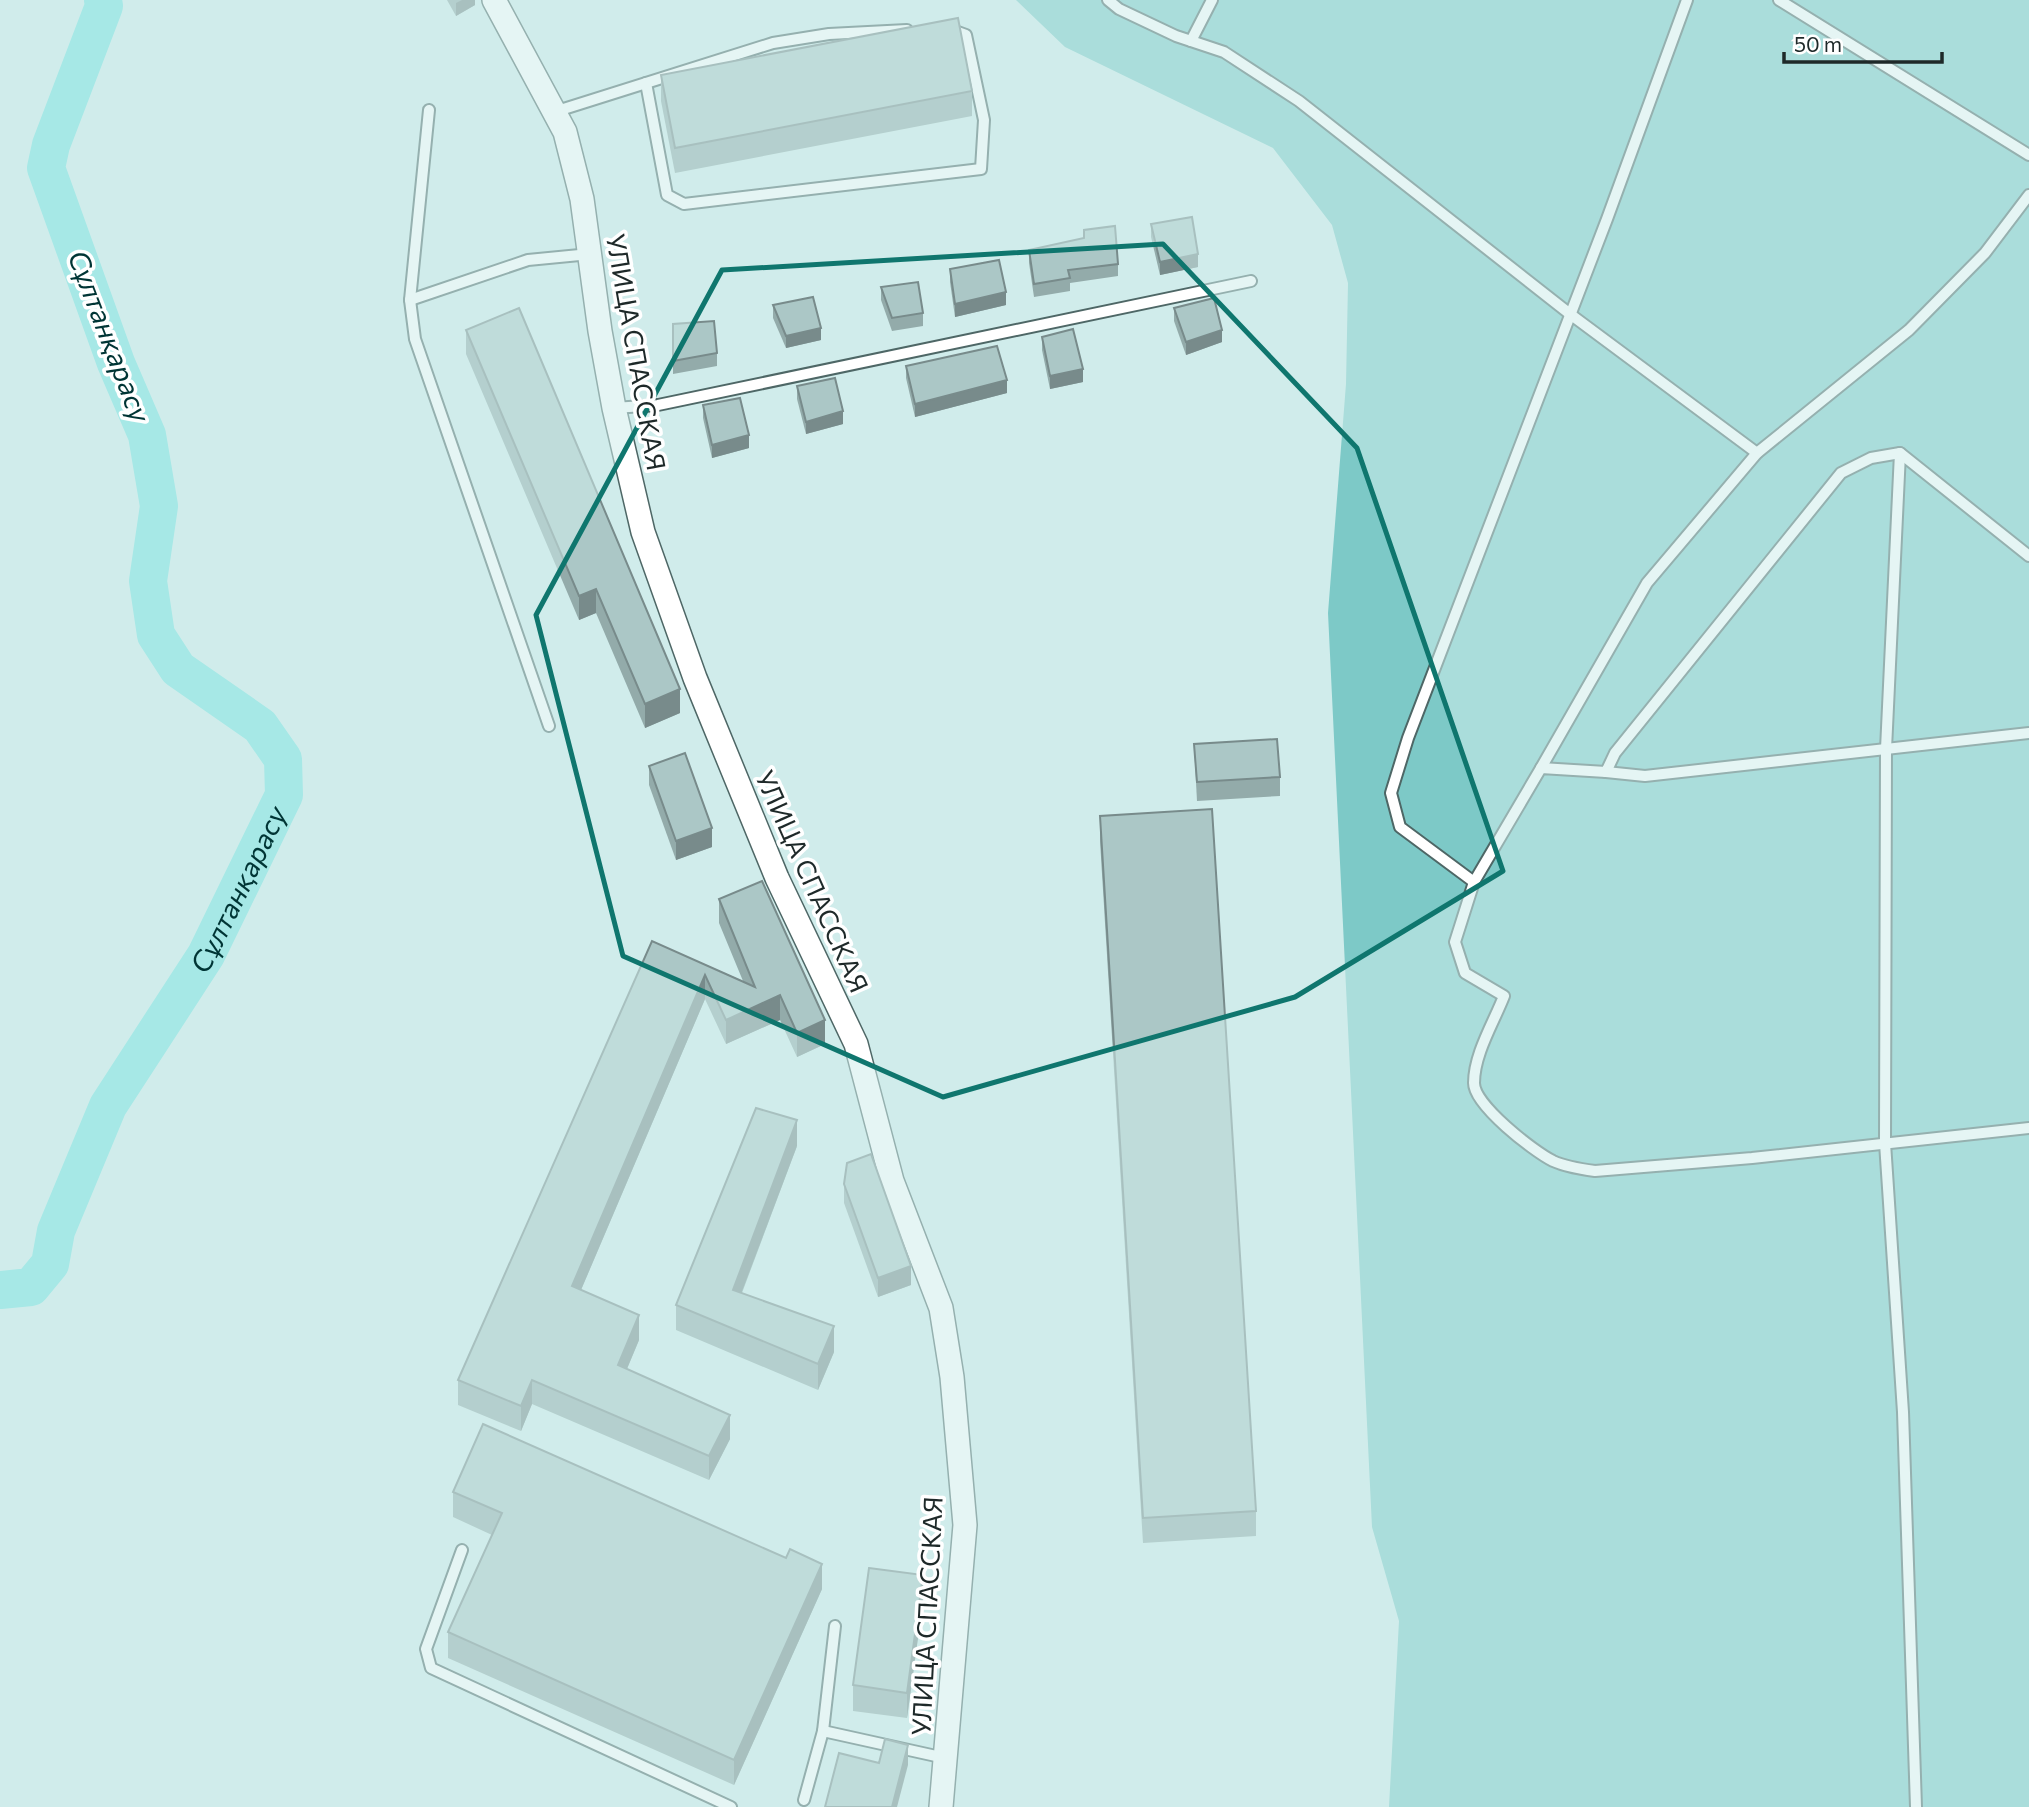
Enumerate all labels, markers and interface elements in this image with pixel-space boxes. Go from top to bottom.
scale bar [1784,21,1941,65]
text: 50 m [1794,31,1842,56]
street label: УЛИЦА СПАССКАЯ [601,231,673,473]
water label: Сұлтанқарасу [62,245,159,428]
street label: УЛИЦА СПАССКАЯ [750,765,876,997]
water label: Сұлтанқарасу [182,799,294,979]
street label: УЛИЦА СПАССКАЯ [904,1495,948,1737]

